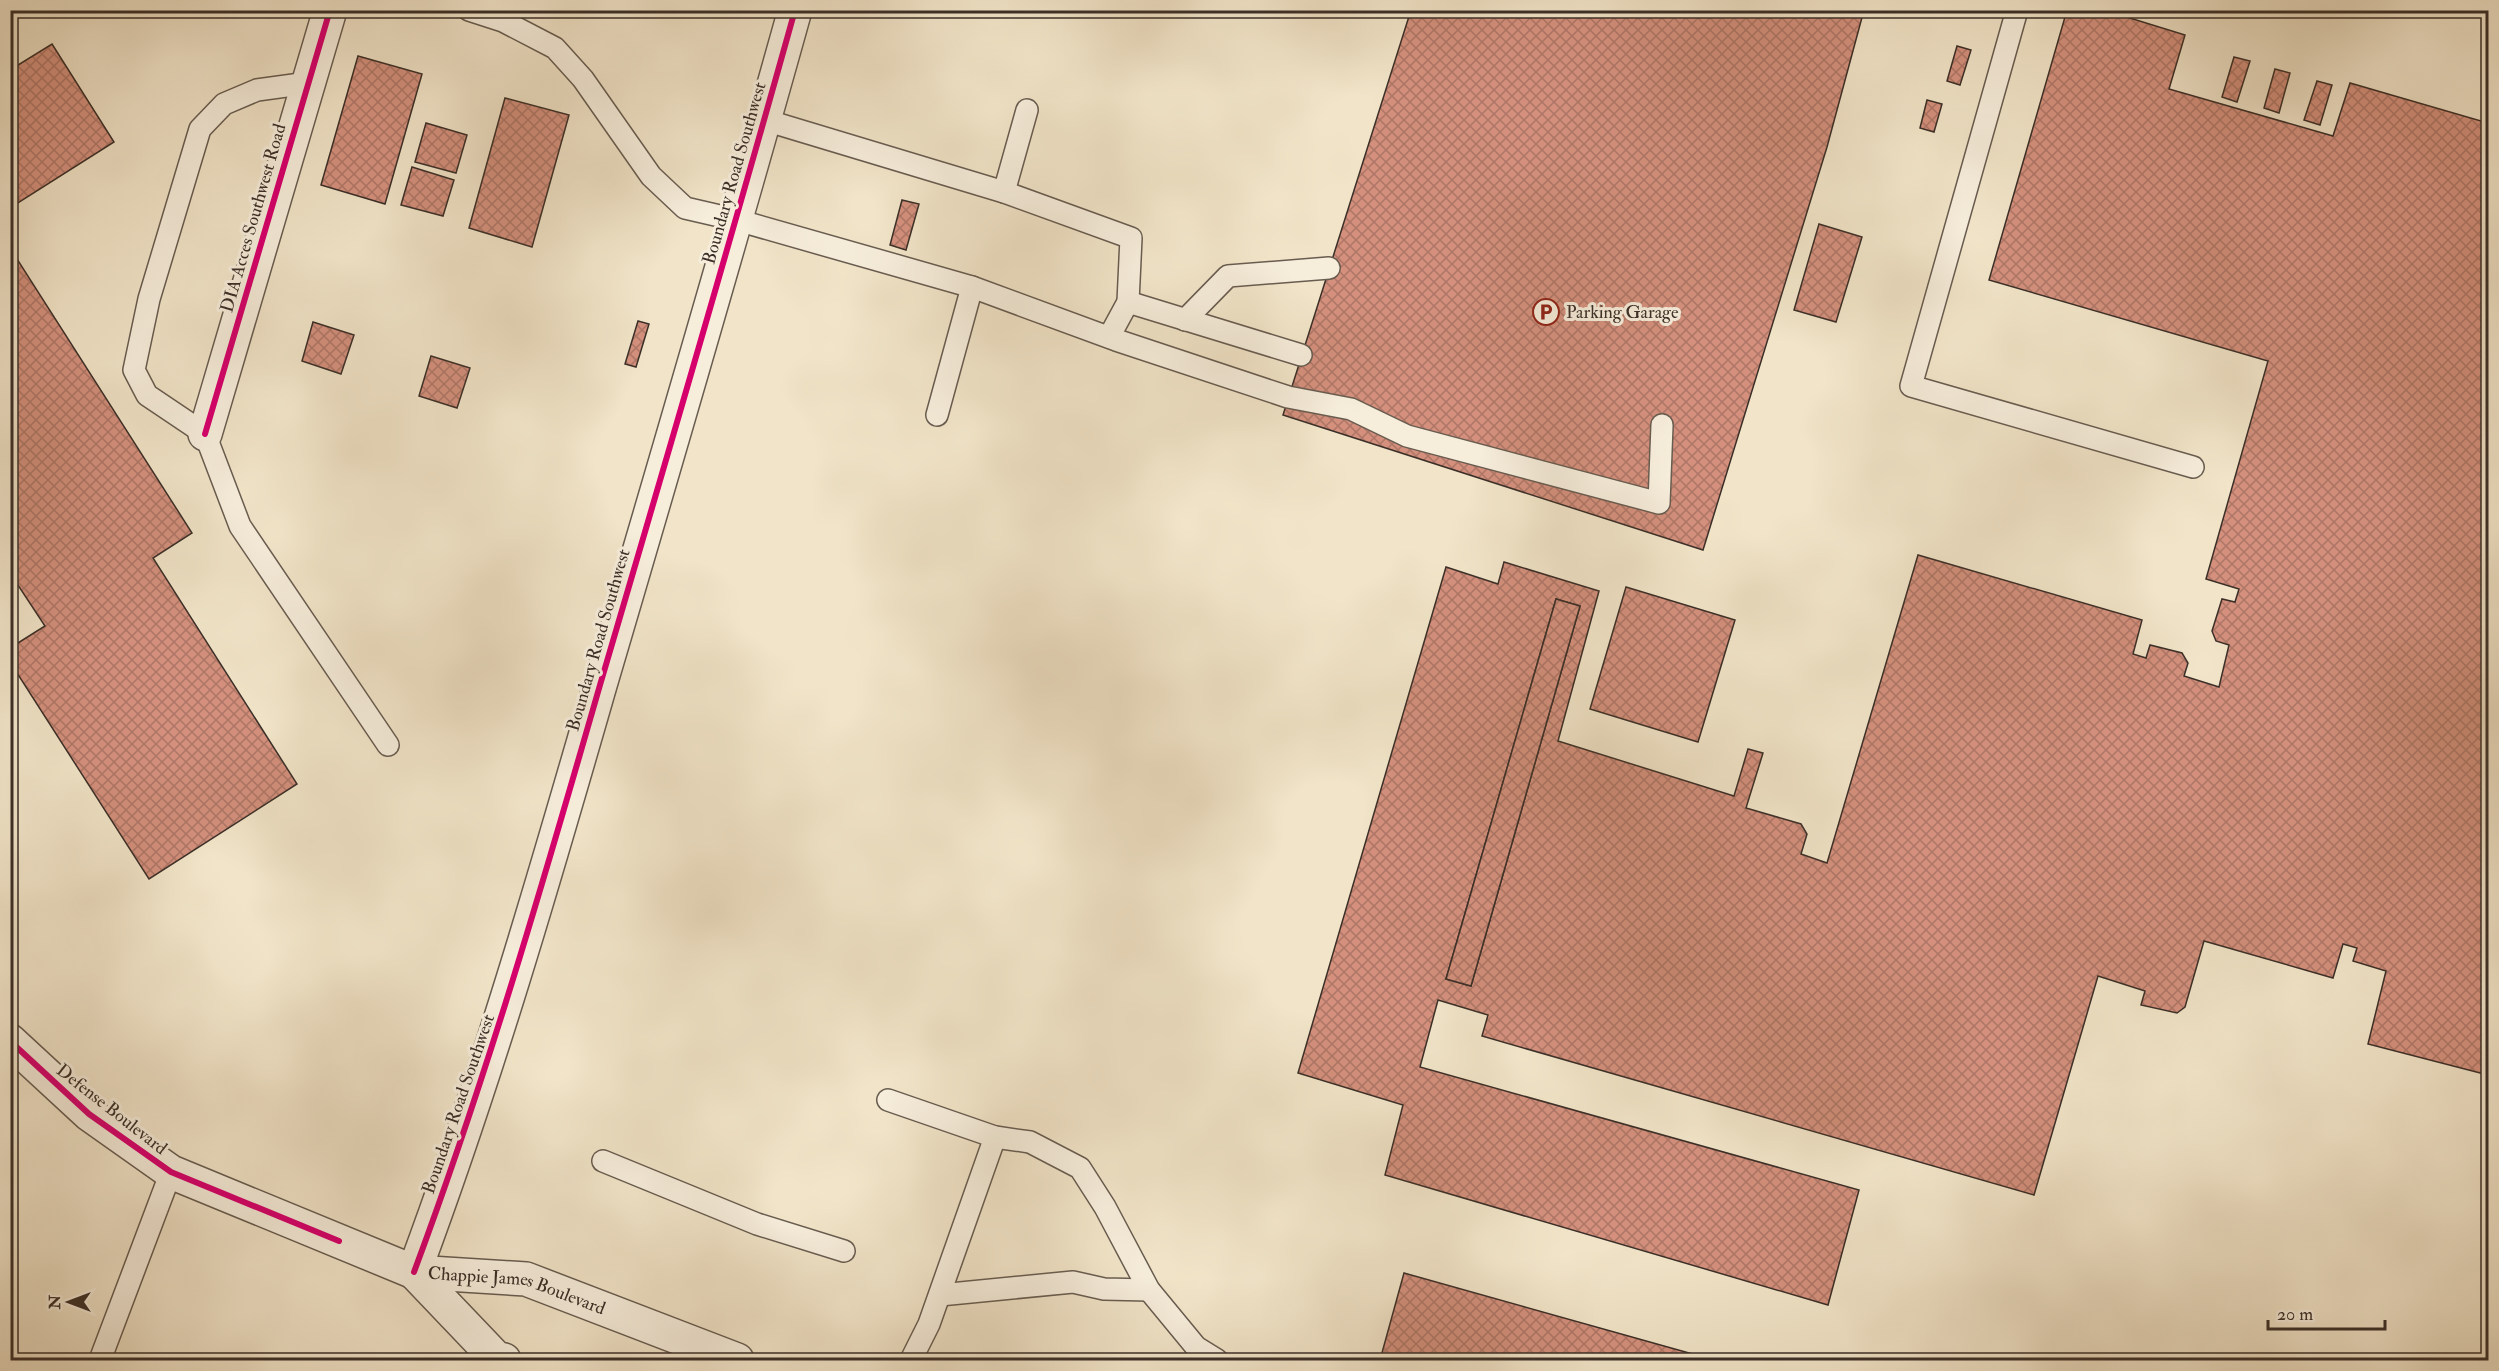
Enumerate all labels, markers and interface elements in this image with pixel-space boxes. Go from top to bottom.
street label: Boundary Road Southwest [697,79,772,267]
street label: DIA Acces Southwest Road [216,121,291,315]
parking icon: Parking Garage [1531,297,1561,327]
place label: Parking Garage [1566,301,1679,324]
street label: Boundary Road Southwest [561,546,636,734]
street label: Boundary Road Southwest [417,1011,500,1197]
street label: Defense Boulevard [52,1059,172,1160]
street label: Chappie James Boulevard [427,1262,609,1320]
north arrow [39,1272,99,1332]
scale bar [2268,1293,2385,1331]
text: N [45,1294,65,1310]
text: 20 m [2277,1303,2313,1326]

